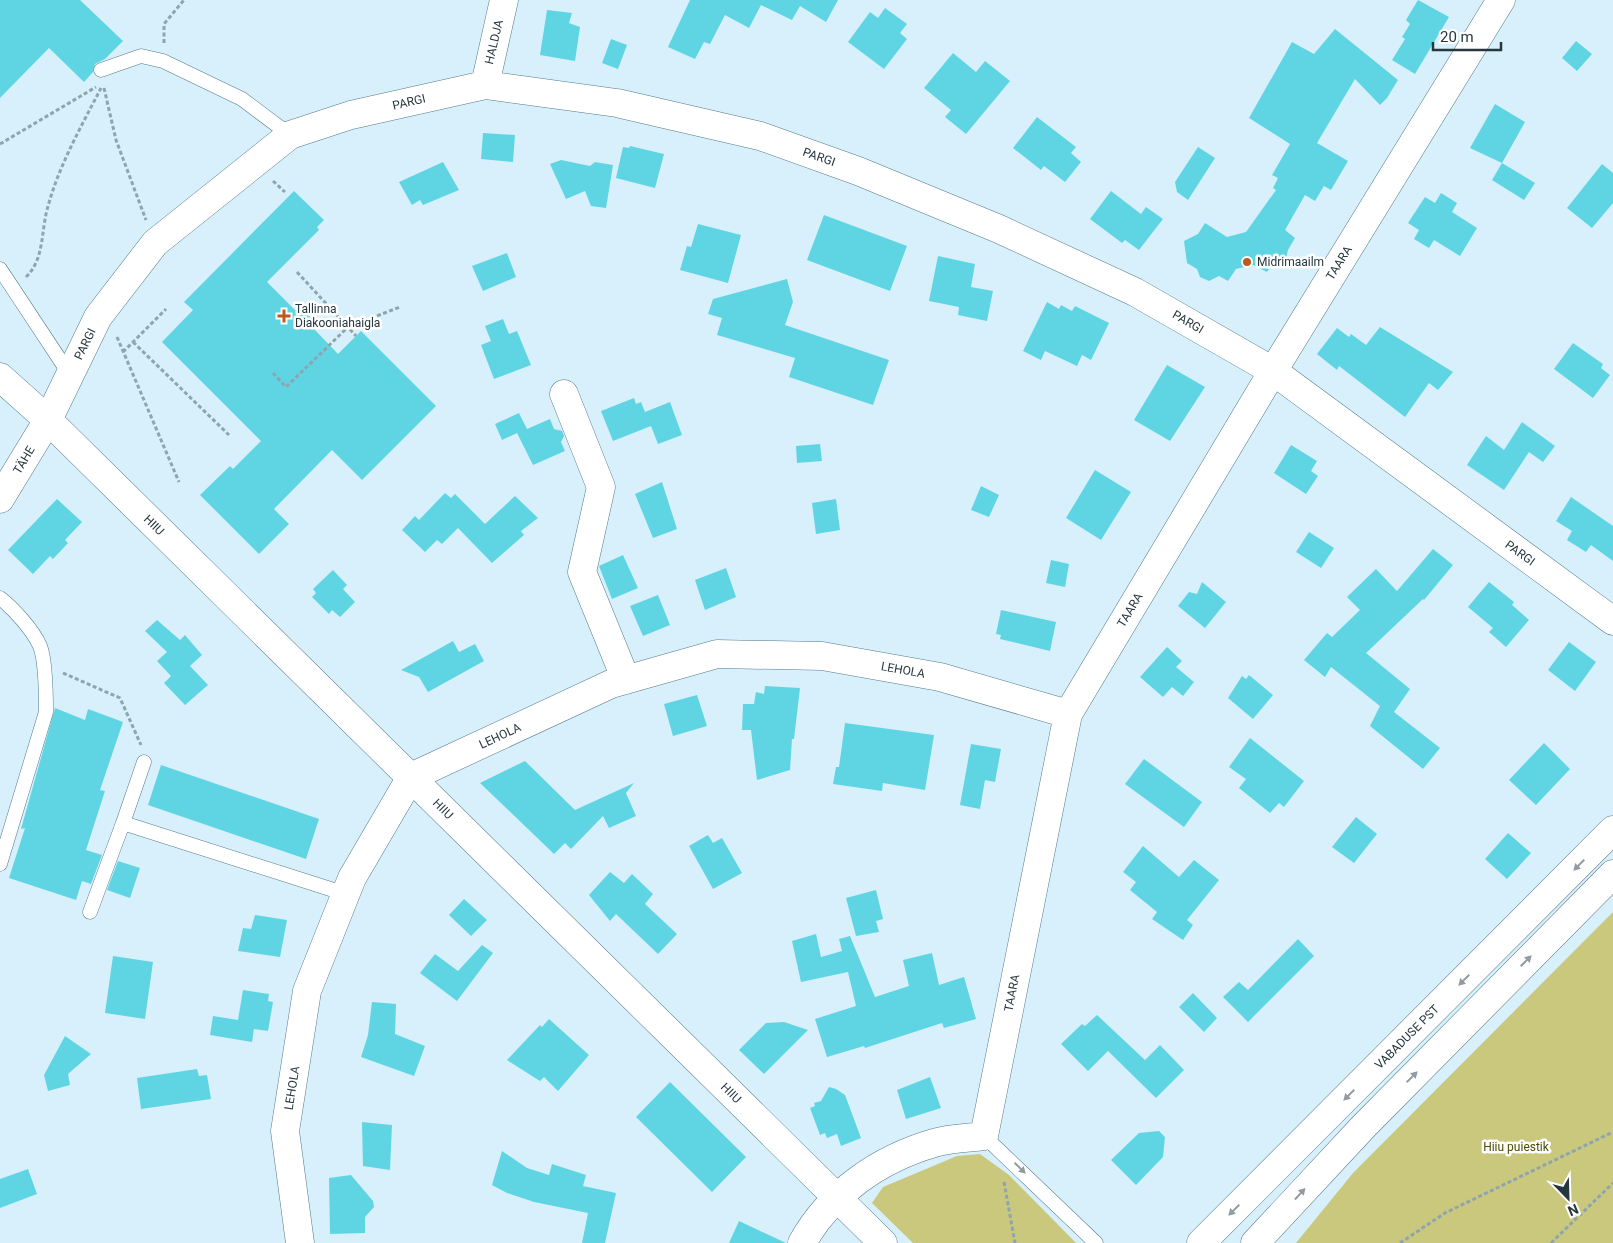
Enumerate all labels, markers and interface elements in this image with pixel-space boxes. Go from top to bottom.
street label: HALDJA [482,18,506,66]
scale bar [1433,20,1500,52]
text: 20 m [1440,28,1474,46]
street label: PARGI [391,91,427,113]
street label: PARGI [801,145,837,169]
street label: TAARA [1323,243,1355,283]
place label: Midrimaailm [1257,255,1324,269]
marker: Midrimaailm [1241,256,1253,268]
place label: Tallinna Diakooniahaigla [295,302,380,330]
street label: PARGI [1170,308,1206,336]
marker: Tallinna Diakooniahaigla [277,309,291,323]
street label: PARGI [71,326,99,362]
street label: TÄHE [9,443,38,476]
street label: HIIU [141,512,167,538]
street label: PARGI [1502,538,1538,568]
street label: TAARA [1114,590,1146,630]
street label: LEHOLA [880,659,926,681]
street label: LEHOLA [477,720,523,752]
street label: HIIU [430,796,456,822]
one-way arrow [1573,859,1585,871]
one-way arrow [1520,955,1532,967]
street label: TAARA [1002,973,1022,1013]
one-way arrow [1458,974,1470,986]
street label: VABADUSE PST [1372,1002,1442,1072]
street label: LEHOLA [282,1065,302,1111]
one-way arrow [1406,1071,1418,1083]
street label: HIIU [718,1080,744,1106]
one-way arrow [1343,1089,1355,1101]
park label: Hiiu puiestik [1483,1140,1550,1154]
one-way arrow [1014,1162,1026,1174]
north arrow [1543,1173,1593,1223]
one-way arrow [1294,1189,1306,1201]
text: N [1565,1201,1581,1219]
one-way arrow [1228,1204,1240,1216]

